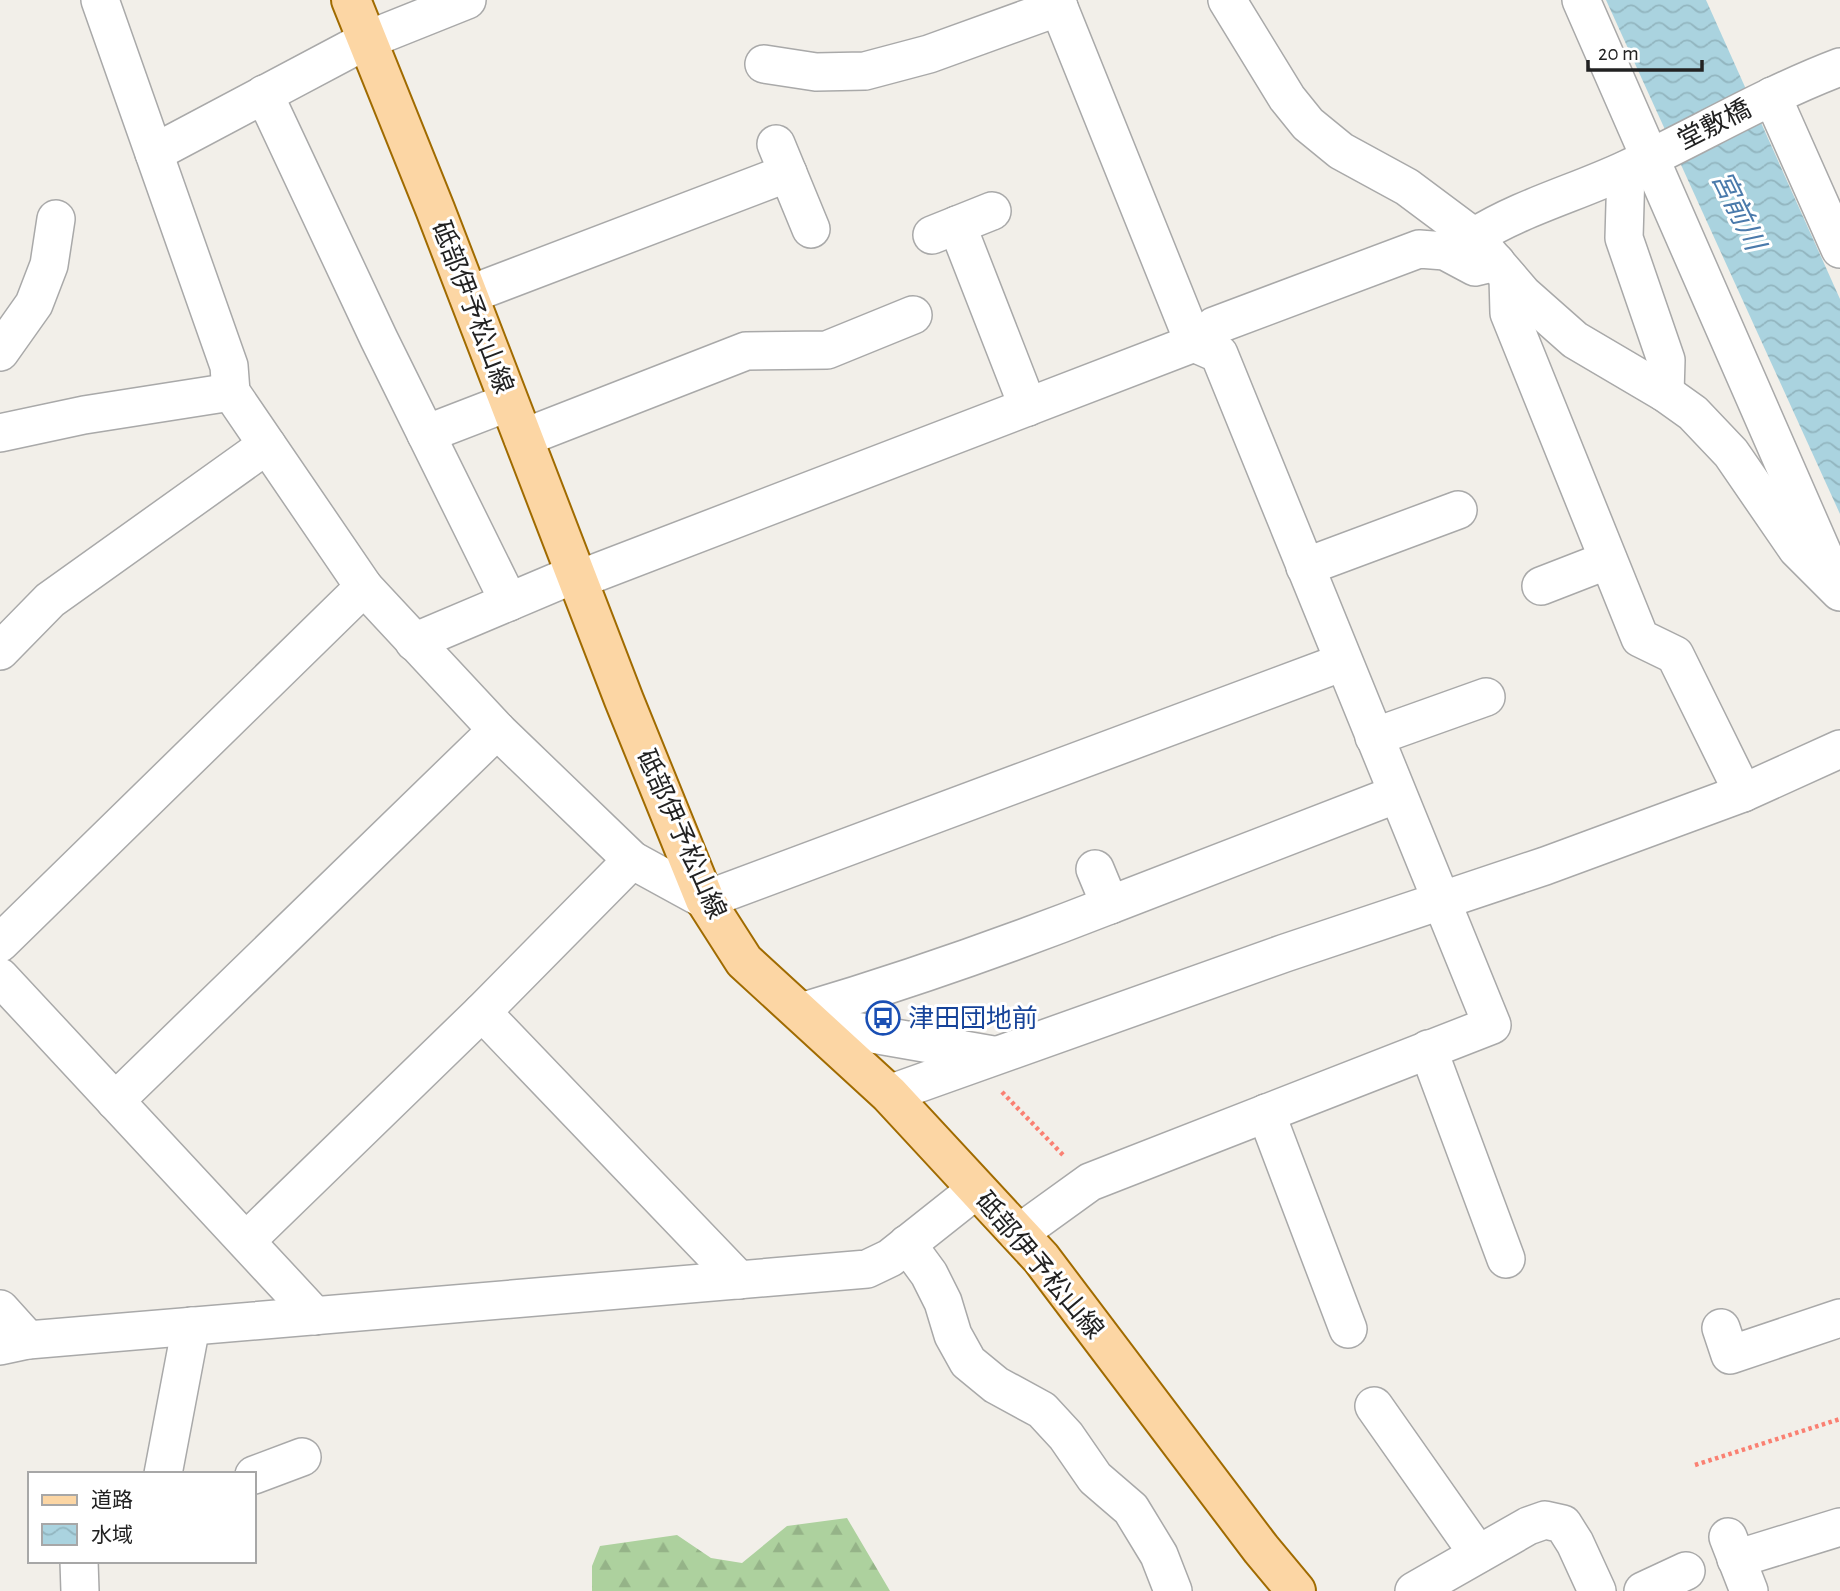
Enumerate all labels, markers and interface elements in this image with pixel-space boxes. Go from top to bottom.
scale bar [1588,28,1702,72]
text: 20 m [1598,43,1639,64]
street label: 堂敷橋 [1673,95,1755,154]
water label: 宮前川 [1706,166,1771,257]
street label: 砥部伊予松山線 [427,217,518,397]
street label: 砥部伊予松山線 [632,746,731,923]
bus stop icon: 津田団地前 [864,999,902,1037]
place label: 津田団地前 [908,1005,1038,1032]
street label: 砥部伊予松山線 [971,1187,1108,1344]
legend [28,1472,256,1563]
text: 道路 [91,1489,133,1511]
text: 水域 [91,1524,133,1546]

